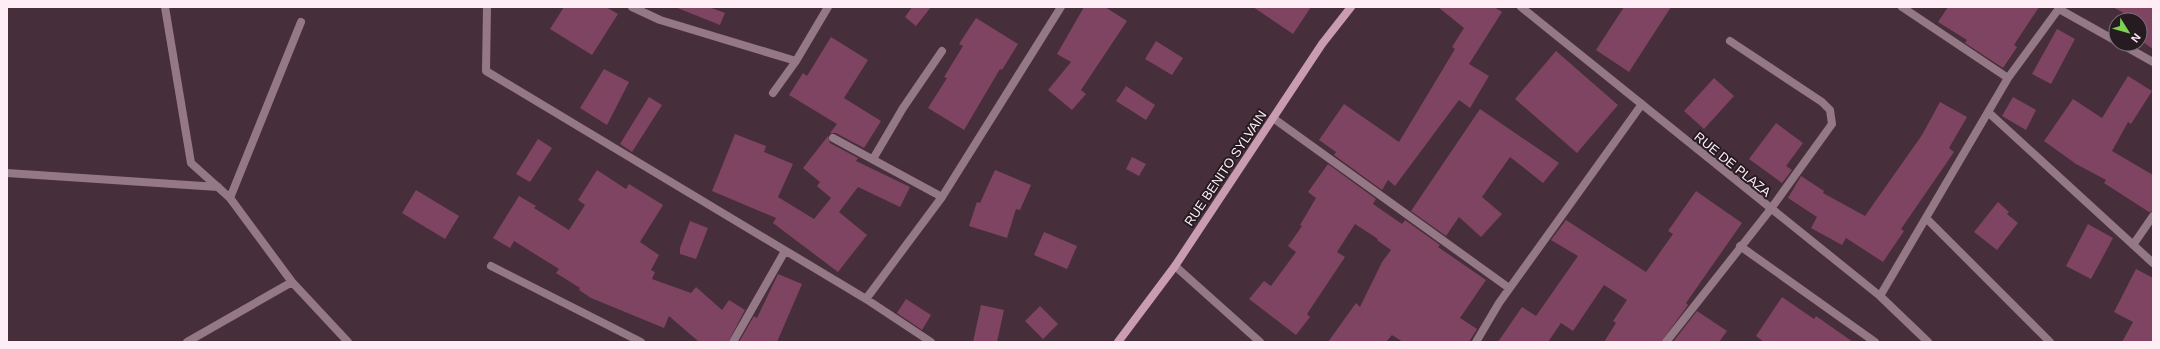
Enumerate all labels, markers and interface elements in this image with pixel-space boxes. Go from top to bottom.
north arrow [2108,12,2148,52]
text: N [2129,31,2143,45]
street label: RUE BENITO SYLVAIN [1181,108,1270,229]
street label: RUE DE PLAZA [1691,129,1774,200]

